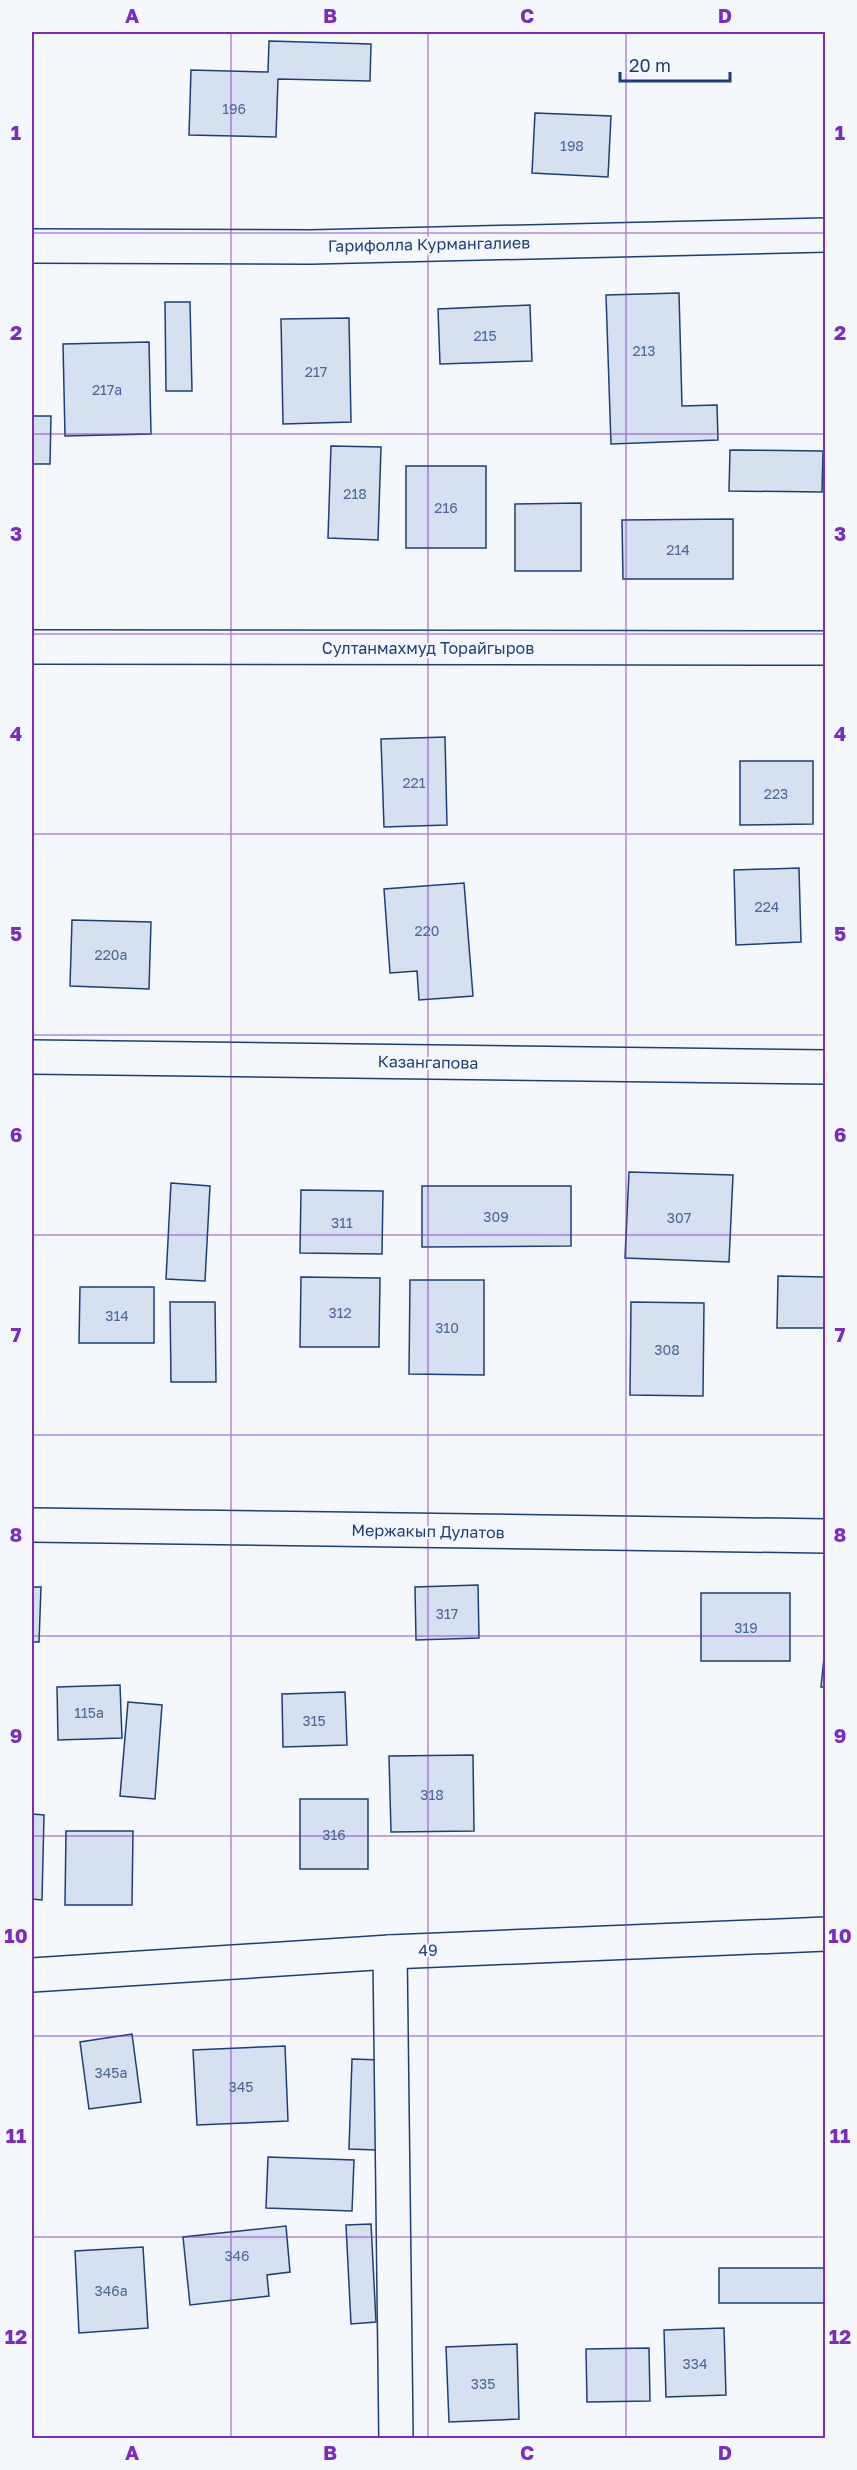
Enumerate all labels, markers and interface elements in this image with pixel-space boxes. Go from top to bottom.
text: A [125,3,139,27]
text: B [323,3,337,27]
text: C [520,3,534,27]
text: D [718,3,732,27]
scale bar [620,45,730,83]
text: 20 m [629,54,671,76]
house number: 196 [222,100,246,117]
text: 1 [11,120,21,144]
text: 1 [835,120,845,144]
house number: 198 [560,137,584,154]
street label: Гарифолла Курмангалиев [328,232,530,256]
text: 2 [10,320,22,344]
text: 2 [834,320,846,344]
house number: 215 [473,327,497,344]
house number: 213 [632,342,656,359]
house number: 217 [305,363,327,380]
house number: 217а [92,381,122,398]
house number: 218 [343,485,367,502]
house number: 216 [434,499,458,516]
text: 3 [10,521,22,545]
text: 3 [834,521,846,545]
house number: 214 [666,541,690,558]
street label: Султанмахмуд Торайгыров [322,638,534,658]
text: 4 [10,721,22,745]
text: 4 [834,721,846,745]
house number: 221 [402,774,426,791]
house number: 223 [764,785,788,802]
house number: 224 [755,898,779,915]
text: 5 [10,921,22,945]
text: 5 [834,921,846,945]
house number: 220 [415,922,439,939]
house number: 220а [95,946,127,963]
street label: Казангапова [378,1051,478,1073]
text: 6 [10,1122,22,1146]
text: 6 [834,1122,846,1146]
house number: 309 [483,1208,509,1225]
house number: 307 [667,1209,691,1226]
house number: 311 [331,1214,353,1231]
house number: 312 [328,1304,352,1321]
house number: 314 [105,1307,129,1324]
house number: 310 [435,1319,459,1336]
text: 7 [11,1322,22,1346]
text: 7 [835,1322,846,1346]
house number: 308 [654,1341,680,1358]
street label: Мержакып Дулатов [351,1520,505,1542]
text: 8 [10,1522,22,1546]
text: 8 [834,1522,846,1546]
house number: 317 [436,1605,458,1622]
house number: 319 [734,1619,758,1636]
house number: 115а [74,1704,104,1721]
house number: 315 [302,1712,326,1729]
text: 9 [10,1723,22,1747]
text: 9 [834,1723,846,1747]
house number: 318 [420,1786,444,1803]
house number: 316 [322,1826,346,1843]
text: 10 [4,1923,28,1947]
text: 10 [828,1923,852,1947]
street label: 49 [418,1940,438,1960]
house number: 345а [95,2064,127,2081]
house number: 345 [229,2078,253,2095]
text: 11 [6,2123,26,2147]
text: 11 [830,2123,850,2147]
house number: 346 [224,2247,250,2264]
house number: 346а [94,2282,128,2299]
text: 12 [5,2324,27,2348]
text: 12 [829,2324,851,2348]
house number: 334 [683,2355,707,2372]
house number: 335 [471,2375,495,2392]
text: A [125,2440,139,2464]
text: B [323,2440,337,2464]
text: C [520,2440,534,2464]
text: D [718,2440,732,2464]

